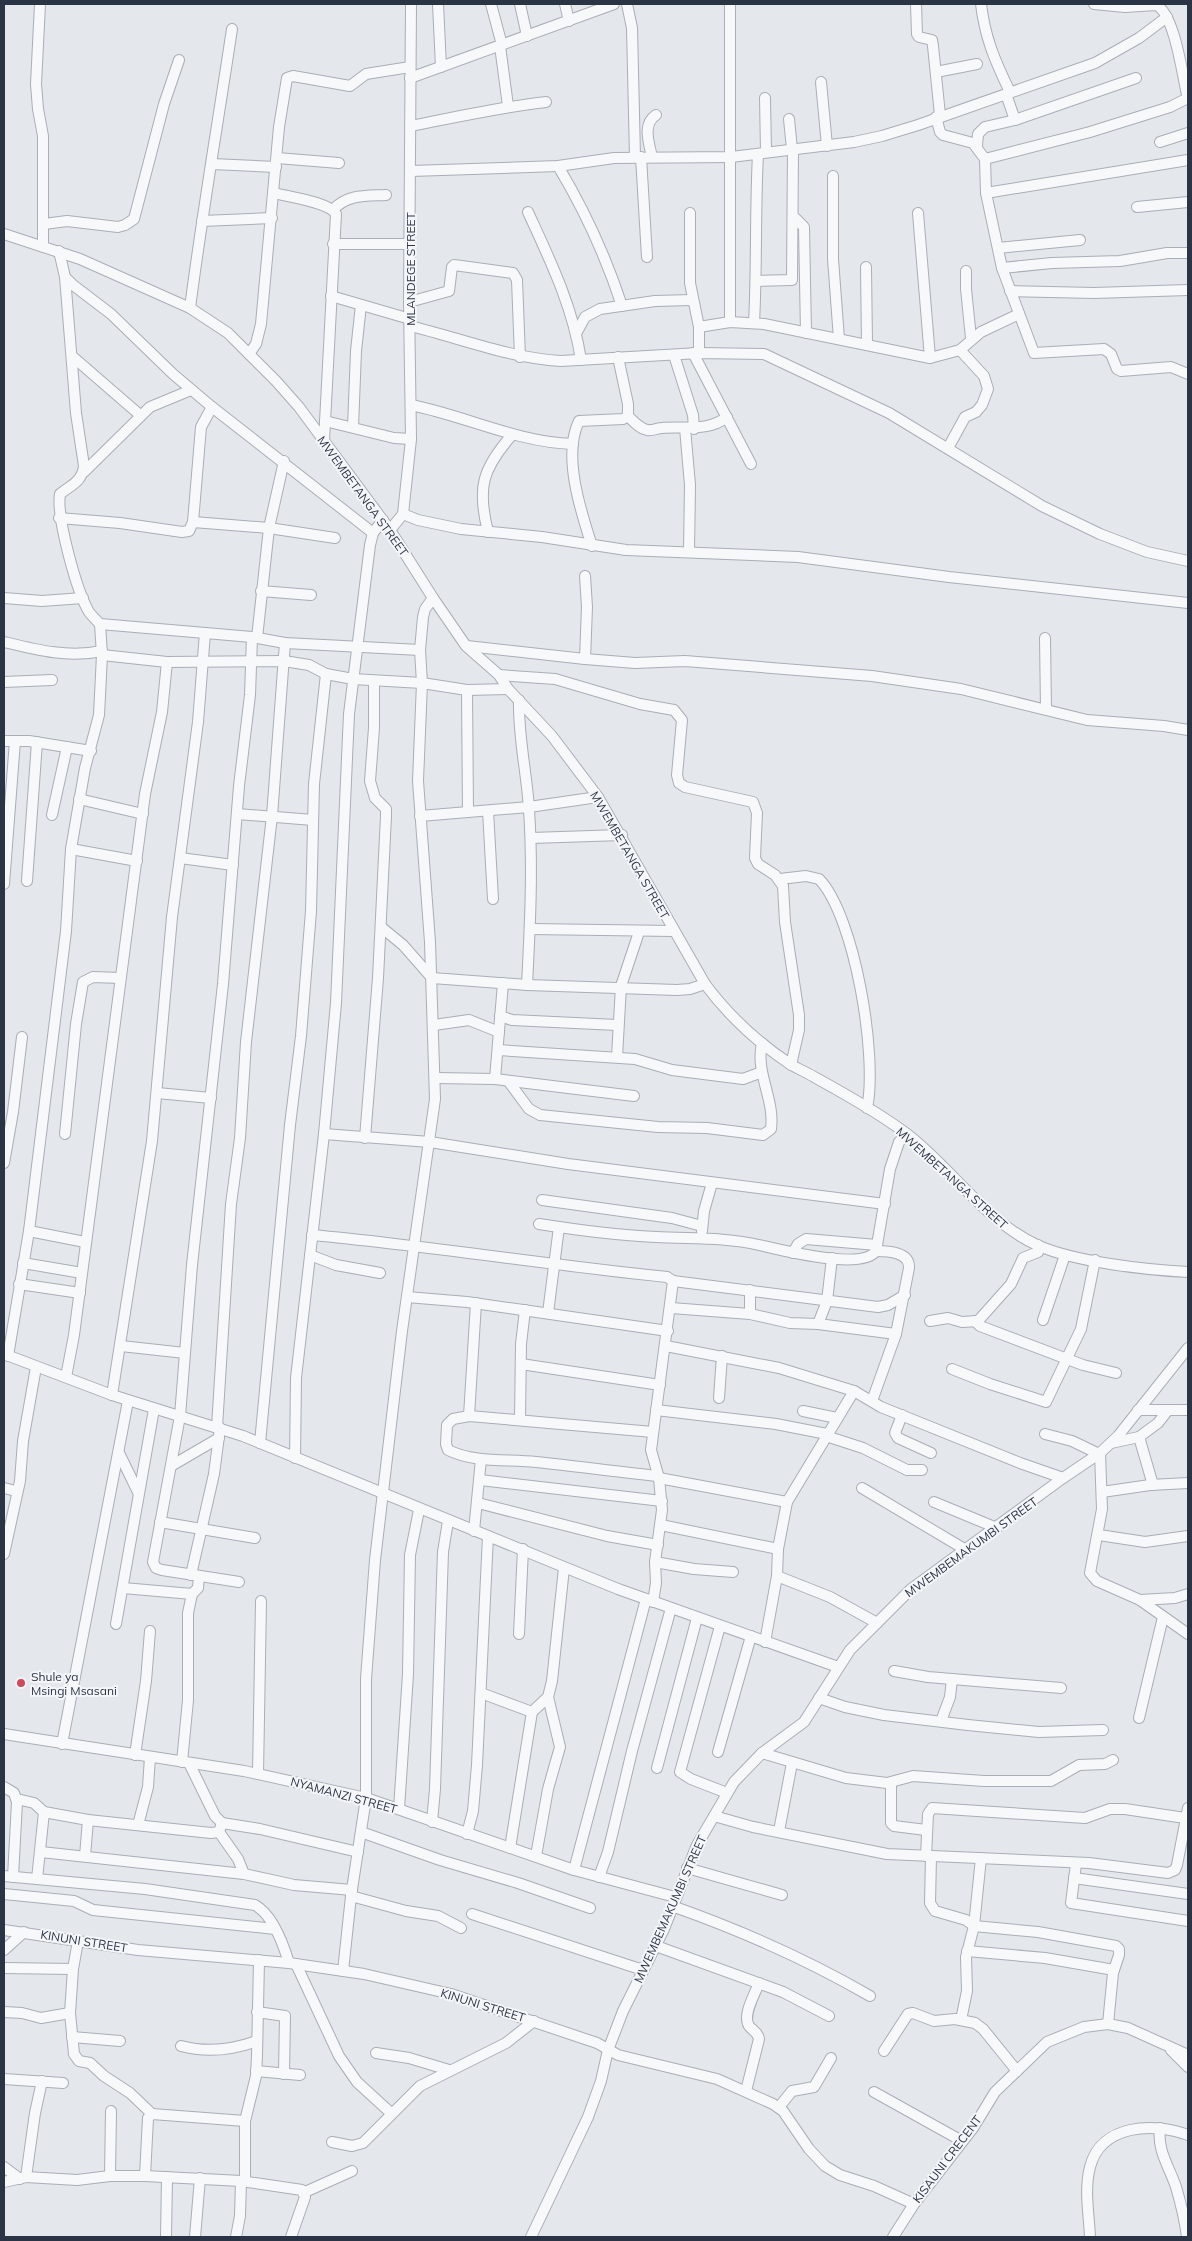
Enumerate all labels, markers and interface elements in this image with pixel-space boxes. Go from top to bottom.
street label: MLANDEGE STREET [403,212,418,326]
street label: MWEMBETANGA STREET [314,433,412,560]
street label: MWEMBETANGA STREET [587,788,673,922]
street label: MWEMBETANGA STREET [893,1124,1011,1233]
street label: MWEMBEMAKUMBI STREET [902,1493,1041,1600]
place label: Shule ya Msingi Msasani [31,1669,117,1698]
marker: Shule ya Msingi Msasani [15,1677,27,1689]
street label: NYAMANZI STREET [289,1774,400,1817]
street label: MWEMBEMAKUMBI STREET [631,1832,710,1985]
street label: KINUNI STREET [40,1927,129,1955]
street label: KINUNI STREET [439,1985,528,2025]
street label: KISAUNI CRECENT [909,2112,985,2206]

